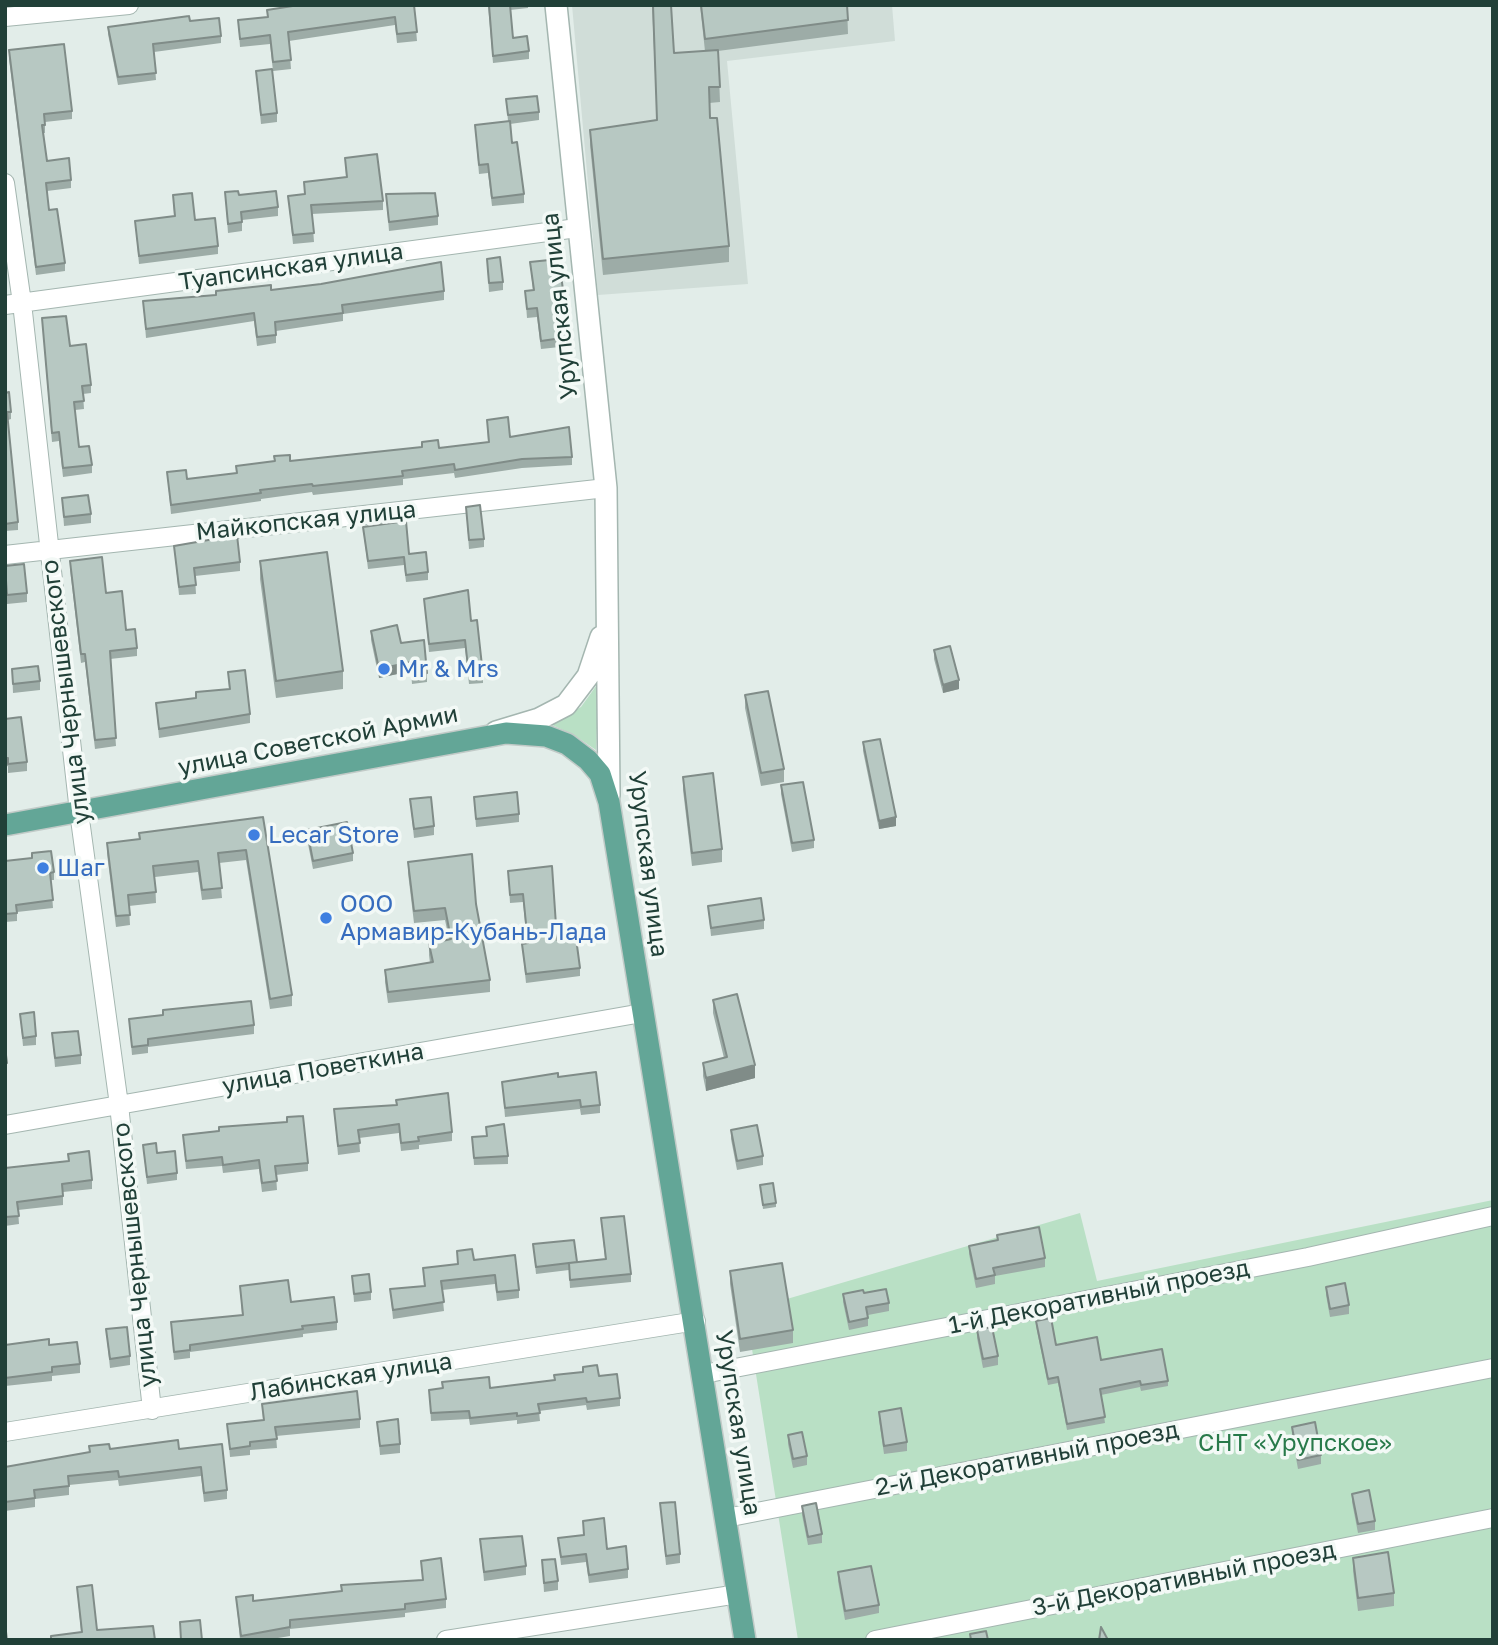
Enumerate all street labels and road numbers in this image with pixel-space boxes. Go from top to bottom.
street label: Урупская улица [536,211,584,401]
street label: Туапсинская улица [177,237,405,297]
street label: Майкопская улица [195,495,417,547]
street label: улица Чернышевского [35,558,97,826]
street label: улица Советской Армии [176,700,460,782]
street label: Урупская улица [622,769,674,959]
street label: улица Поветкина [220,1037,426,1101]
street label: улица Чернышевского [107,1121,163,1389]
street label: 1-й Декоративный проезд [946,1254,1252,1340]
street label: Урупская улица [709,1328,767,1518]
street label: Лабинская улица [248,1347,454,1407]
street label: 2-й Декоративный проезд [873,1415,1181,1503]
street label: 3-й Декоративный проезд [1030,1535,1338,1623]

